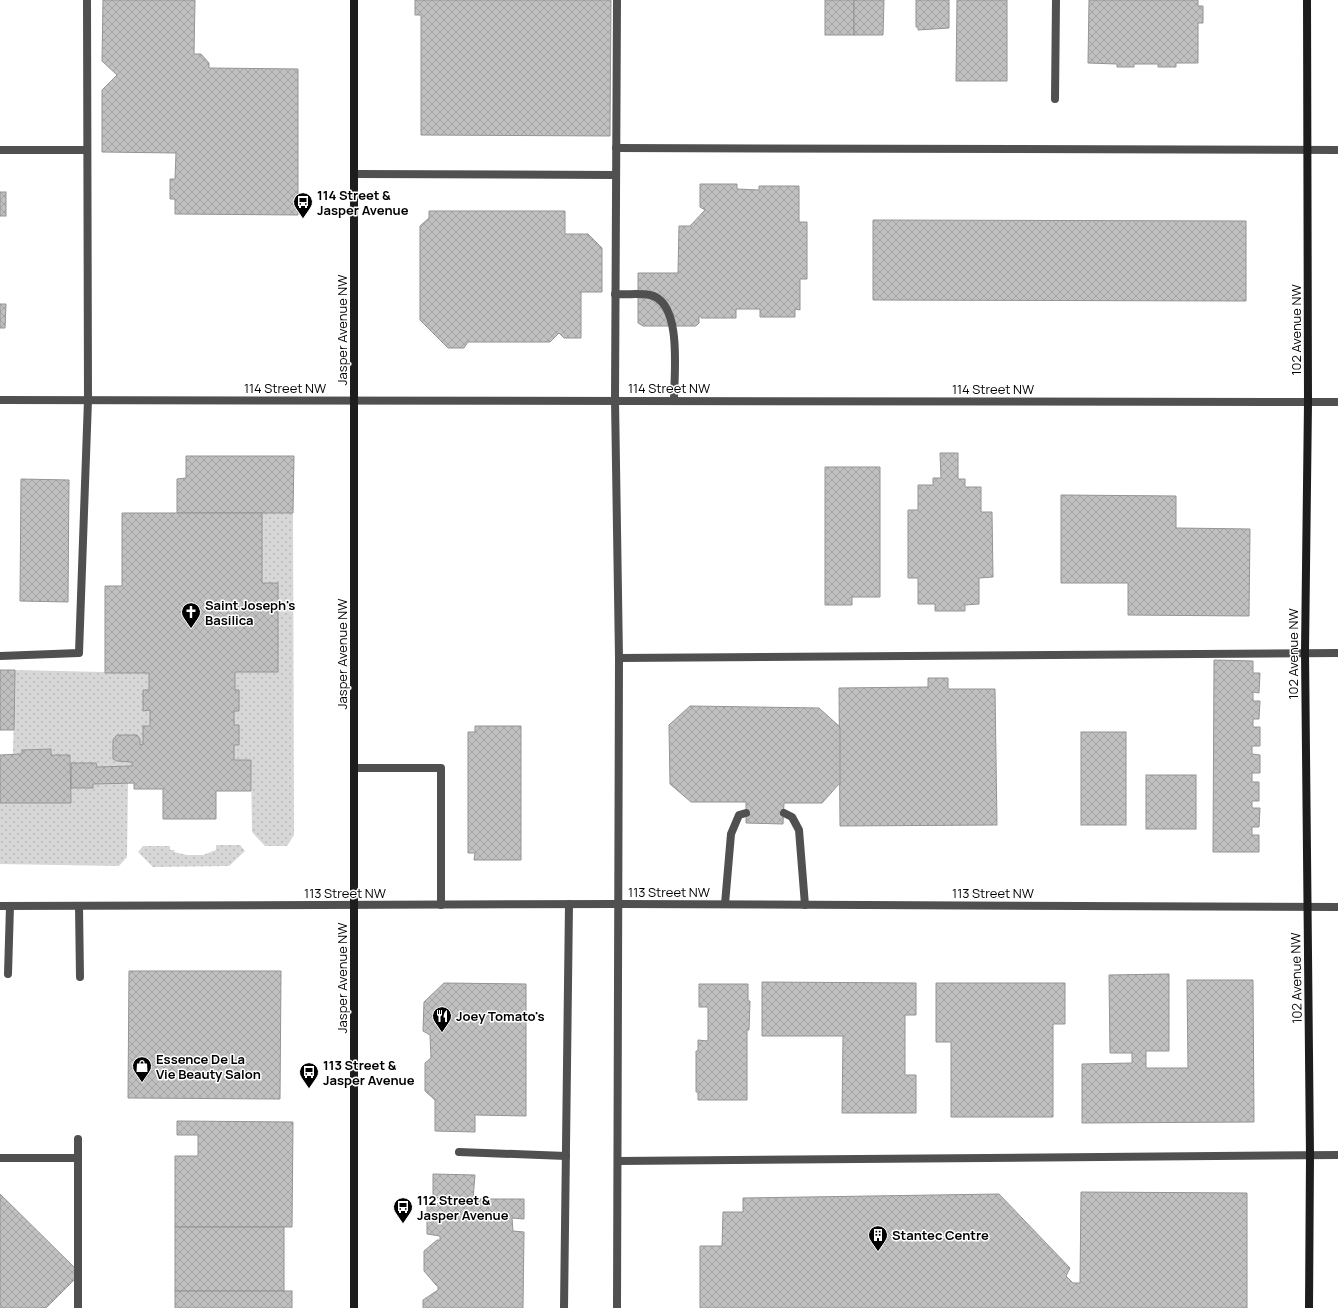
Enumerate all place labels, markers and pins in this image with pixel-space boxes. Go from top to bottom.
place label: 114 Street & Jasper Avenue [317,186,409,219]
bus stop icon: 114 Street & Jasper Avenue [292,191,314,219]
place label: Saint Joseph's Basilica [205,596,295,629]
church icon: Saint Joseph's Basilica [180,601,202,629]
restaurant icon: Joey Tomato's [431,1005,453,1033]
place label: Joey Tomato's [456,1007,544,1025]
place label: Essence De La Vie Beauty Salon [156,1050,261,1083]
shop icon: Essence De La Vie Beauty Salon [131,1055,153,1083]
place label: 113 Street & Jasper Avenue [323,1056,415,1089]
bus stop icon: 113 Street & Jasper Avenue [298,1061,320,1089]
place label: 112 Street & Jasper Avenue [417,1191,509,1224]
bus stop icon: 112 Street & Jasper Avenue [392,1196,414,1224]
building icon: Stantec Centre [867,1224,889,1252]
place label: Stantec Centre [892,1226,989,1244]

